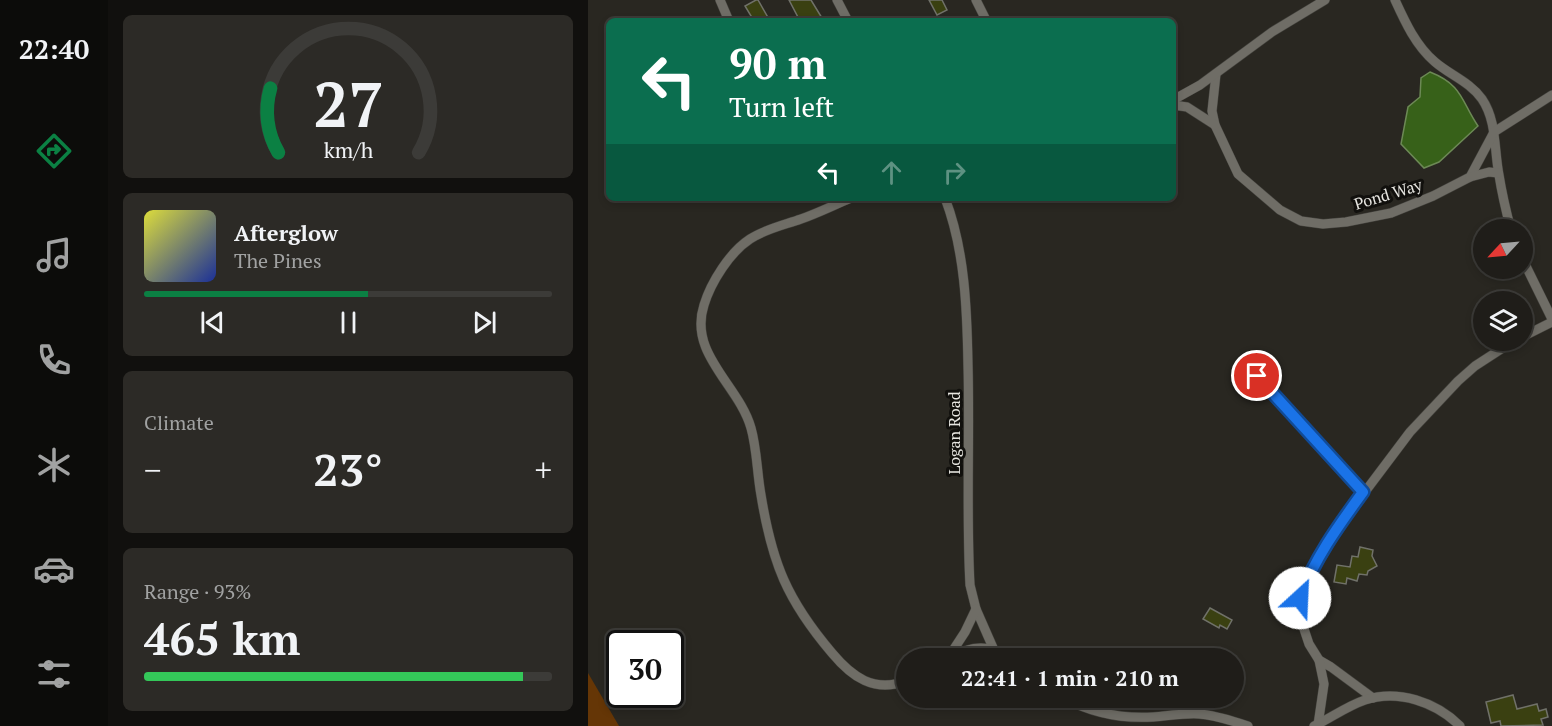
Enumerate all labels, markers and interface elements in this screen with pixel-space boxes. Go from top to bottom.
text: 22:40 [19,31,89,67]
text: 90 m [729,35,827,91]
icon: left [630,42,708,120]
text: 27 [313,63,383,146]
text: Turn left [729,89,834,125]
icon: directions [33,130,75,172]
text: km/h [323,137,373,165]
icon: left [812,156,845,189]
icon: ahead [875,156,908,189]
icon: right [938,156,971,189]
street label: Pond Way [1351,173,1426,215]
text: Afterglow [234,218,338,247]
north arrow [1473,219,1533,279]
map controls [1473,219,1533,351]
icon: music [33,234,75,276]
text: The Pines [234,247,322,274]
button: layers [1473,291,1533,351]
icon: previous [196,306,229,339]
icon: pause [332,306,365,339]
icon: next [468,306,501,339]
icon: phone [33,339,75,381]
pin [1231,350,1282,401]
icon: arrive [1240,359,1273,392]
street label: Logan Road [943,391,965,475]
text: Climate [144,409,214,436]
text: 23° [313,439,383,499]
icon: climate [33,444,75,486]
text: − [144,448,162,491]
text: + [534,448,552,491]
icon: car [33,548,75,590]
position arrow [1268,566,1332,630]
text: Range · 93% [144,578,251,605]
text: 465 km [144,608,300,668]
speed limit sign: 30 [606,630,684,708]
icon: filters [33,653,75,695]
text: 22:41 · 1 min · 210 m [961,663,1179,692]

